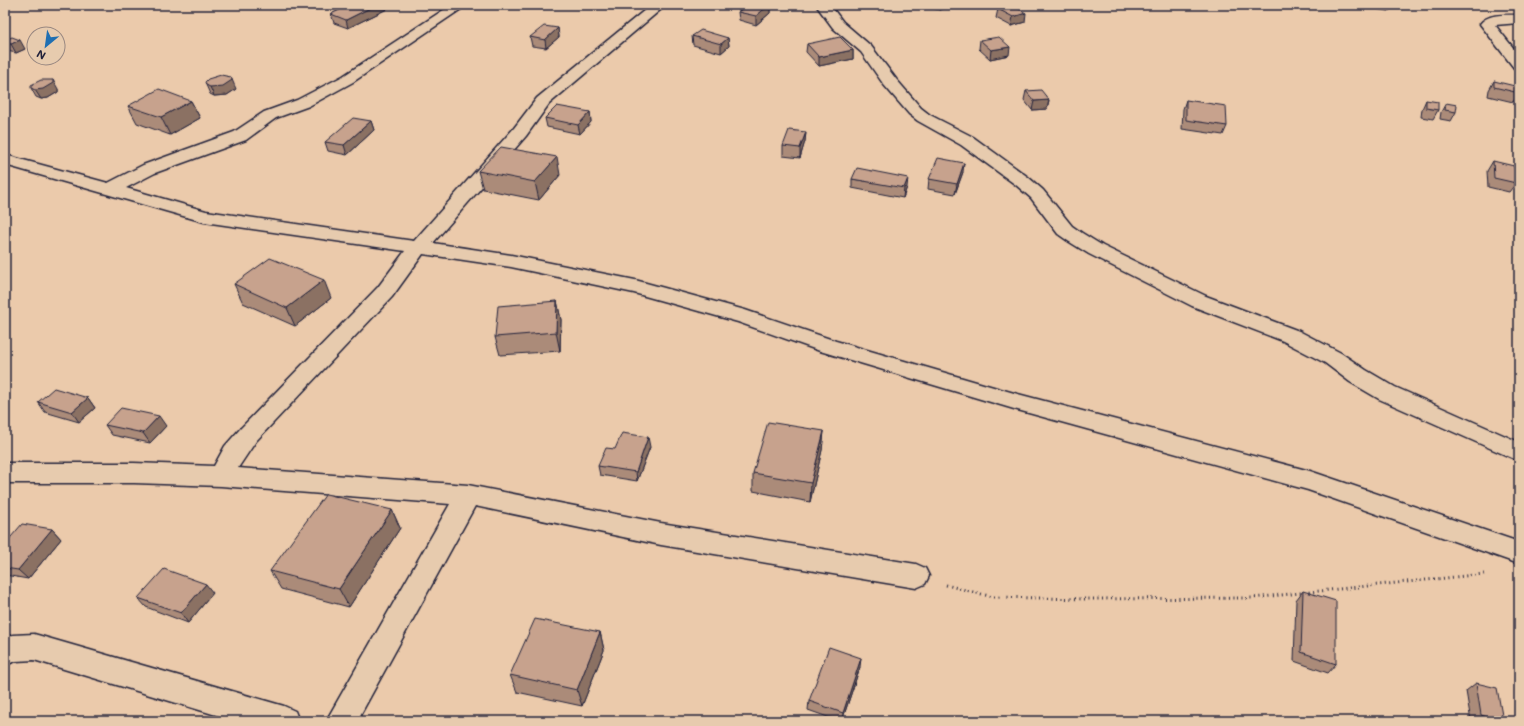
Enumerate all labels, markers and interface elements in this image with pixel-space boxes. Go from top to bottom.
north arrow [26,26,66,66]
text: N [34,47,48,64]

